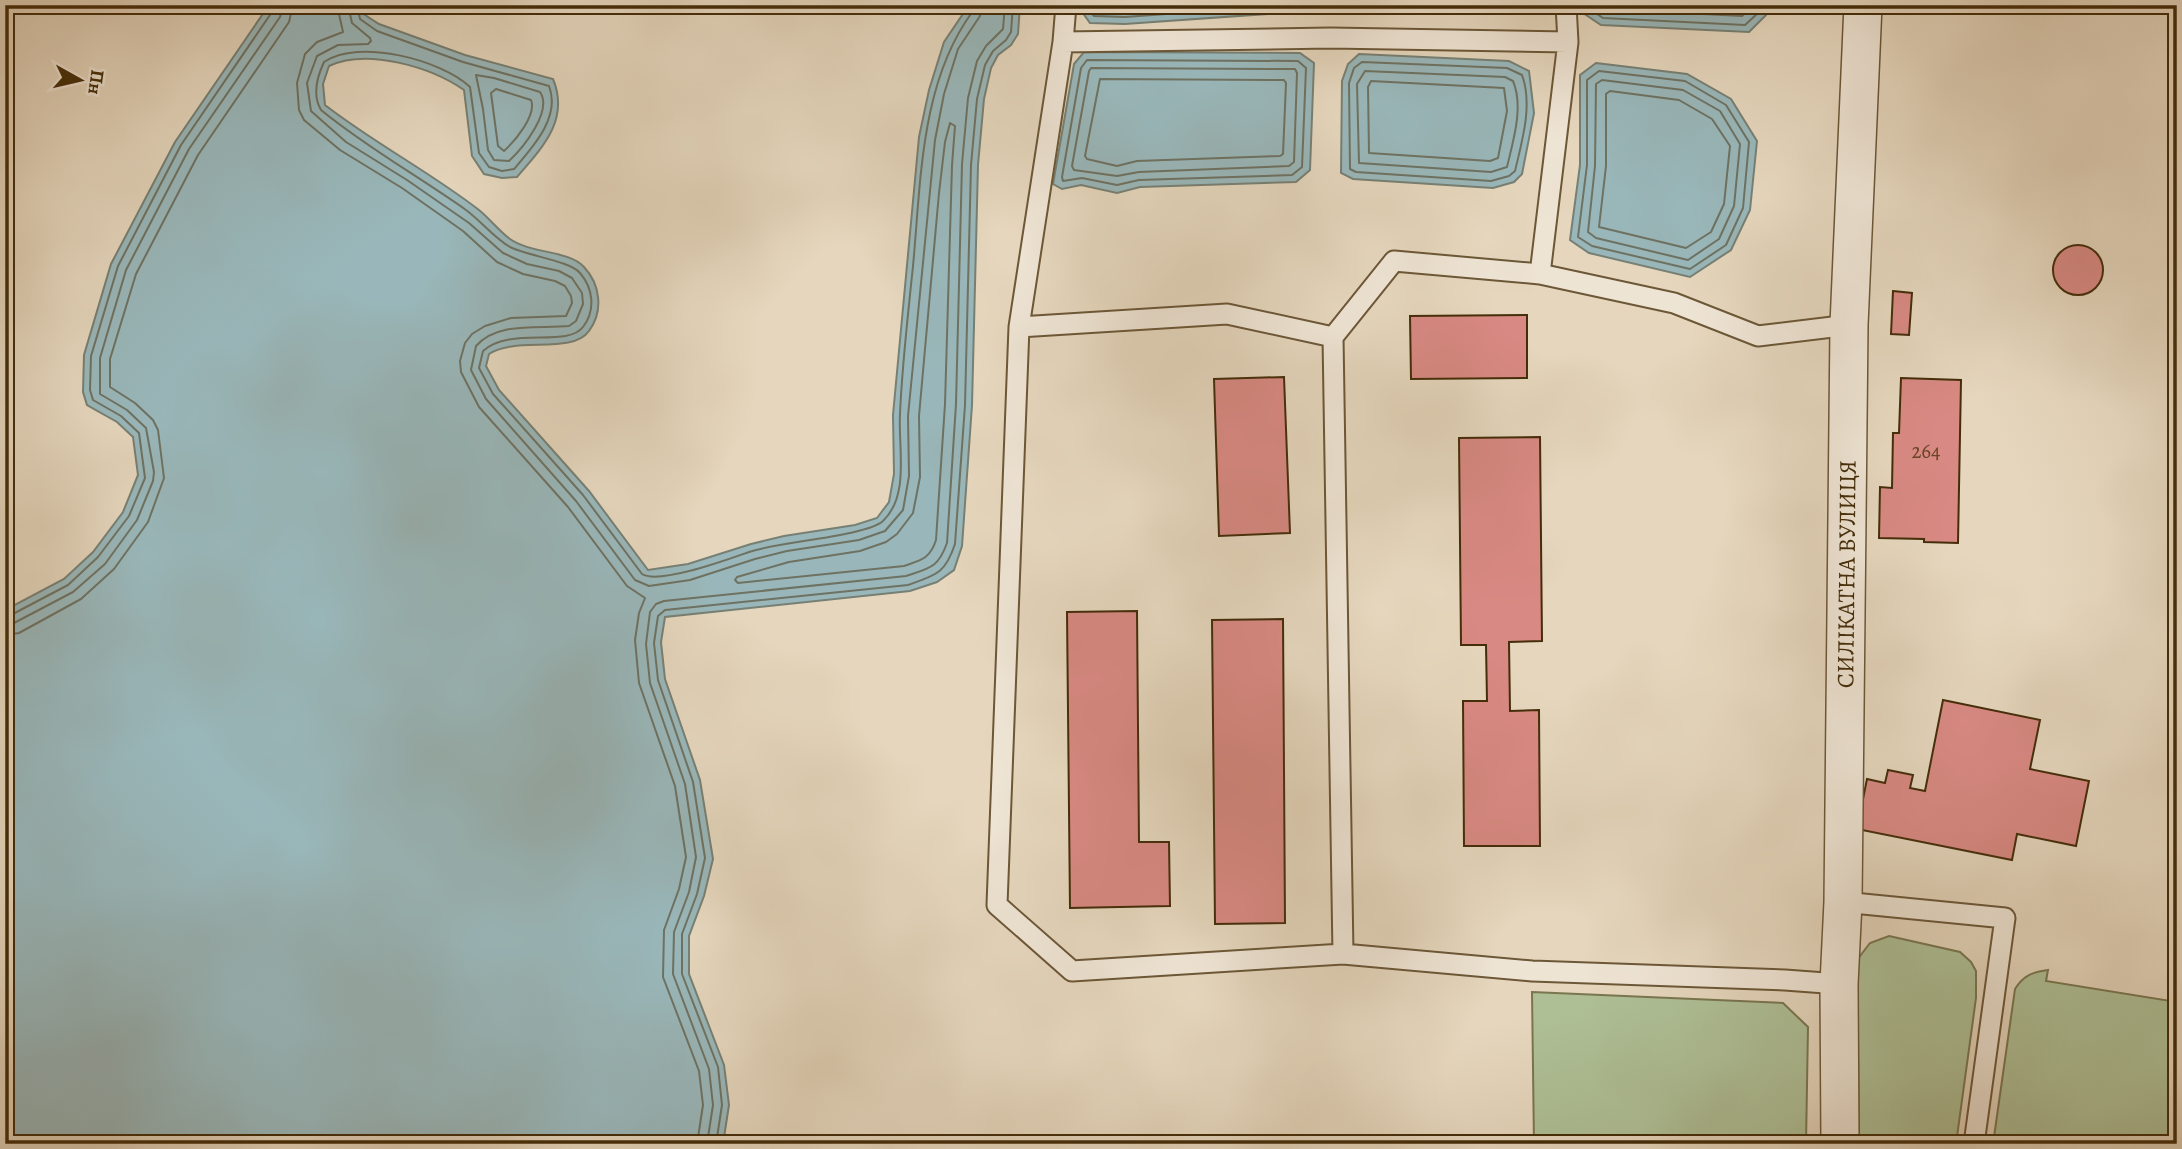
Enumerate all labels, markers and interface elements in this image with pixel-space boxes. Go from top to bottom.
north arrow [46,46,116,116]
text: Пн [81,68,110,96]
house number: 264 [1911,437,1941,465]
street label: СИЛІКАТНА ВУЛИЦЯ [1829,460,1864,688]

